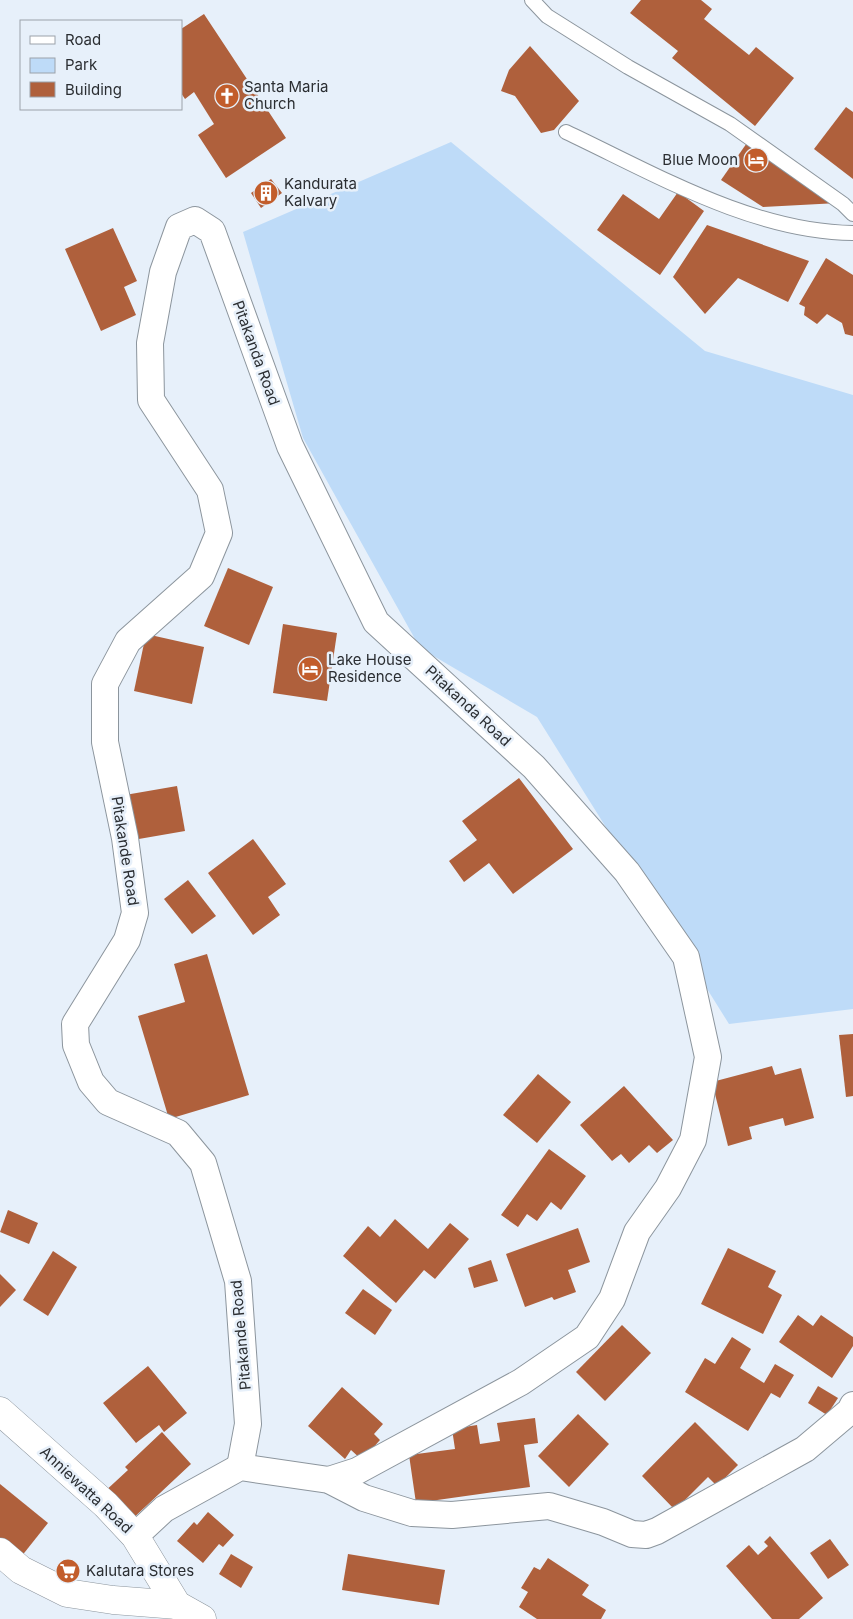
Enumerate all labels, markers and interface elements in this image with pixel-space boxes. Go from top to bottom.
legend [20,20,182,110]
text: Road [65,30,101,49]
text: Park [65,55,98,74]
place label: Santa Maria Church [244,77,328,113]
text: Building [65,80,122,99]
church icon: Santa Maria Church [214,83,240,109]
hotel icon: Blue Moon [743,147,769,173]
place label: Blue Moon [662,150,738,169]
place label: Kandurata Kalvary [284,174,357,210]
building icon: Kandurata Kalvary [253,180,279,206]
street label: Pitakanda Road [229,298,284,408]
place label: Lake House Residence [328,650,411,686]
hotel icon: Lake House Residence [297,656,323,682]
street label: Pitakanda Road [422,661,515,750]
street label: Pitakande Road [107,795,144,907]
street label: Pitakande Road [226,1279,255,1391]
street label: Anniewatta Road [36,1442,136,1537]
supermarket icon: Kalutara Stores [55,1558,81,1584]
place label: Kalutara Stores [86,1561,194,1580]

